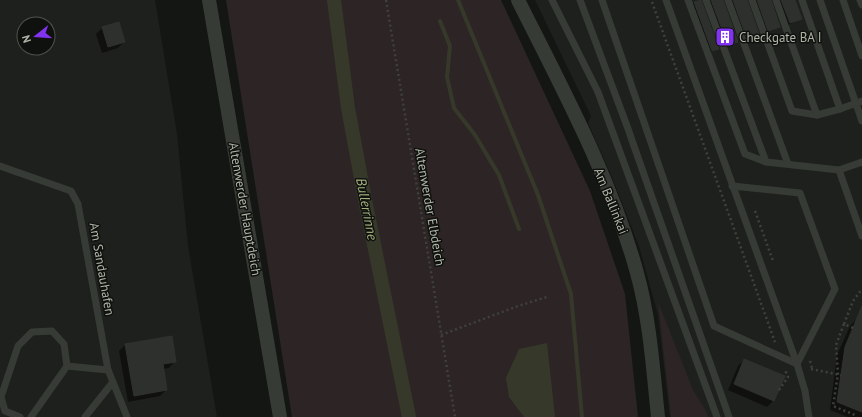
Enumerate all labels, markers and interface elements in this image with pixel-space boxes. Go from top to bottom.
north arrow [16,16,56,56]
building icon: Checkgate BA I [714,26,736,48]
place label: Checkgate BA I [739,29,822,46]
text: N [19,33,34,44]
street label: Altenwerder Hauptdeich [225,141,265,277]
street label: Altenwerder Elbdeich [411,147,449,267]
street label: Am Ballinkai [590,165,632,237]
water label: Bullerrinne [352,176,382,242]
street label: Am Sandauhafen [85,221,119,317]

